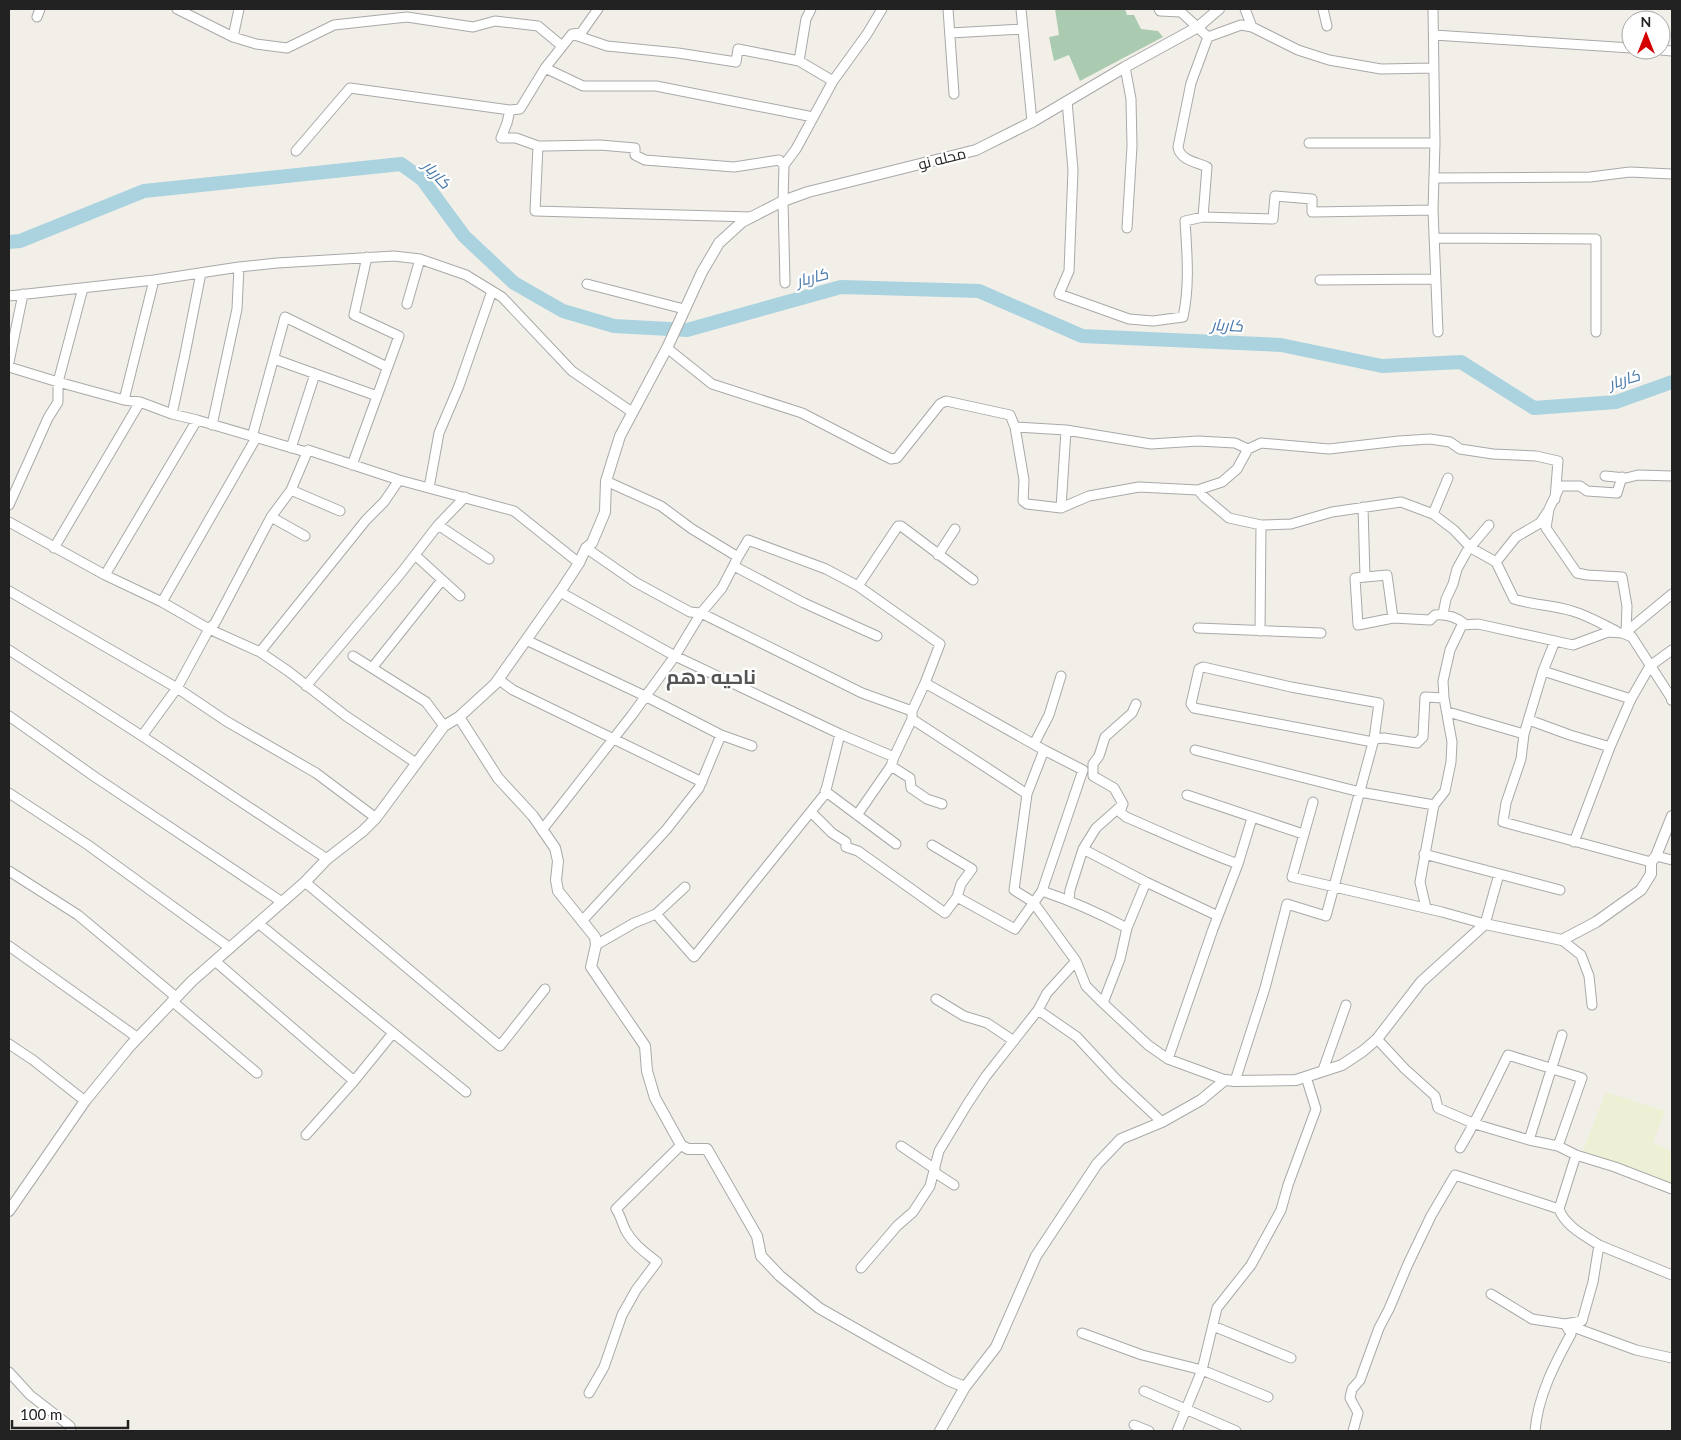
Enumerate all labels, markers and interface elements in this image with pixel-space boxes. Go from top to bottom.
north arrow [1621,10,1671,60]
text: N [1641,13,1651,30]
street label: محله نو [916,143,968,174]
water label: کاربار [417,154,455,193]
water label: کاربار [792,263,830,291]
water label: کاربار [1208,314,1244,336]
water label: کاربار [1604,365,1642,394]
district label: ناحیه دهم [666,664,756,691]
scale bar [12,1398,129,1430]
text: 100 m [20,1405,62,1423]

